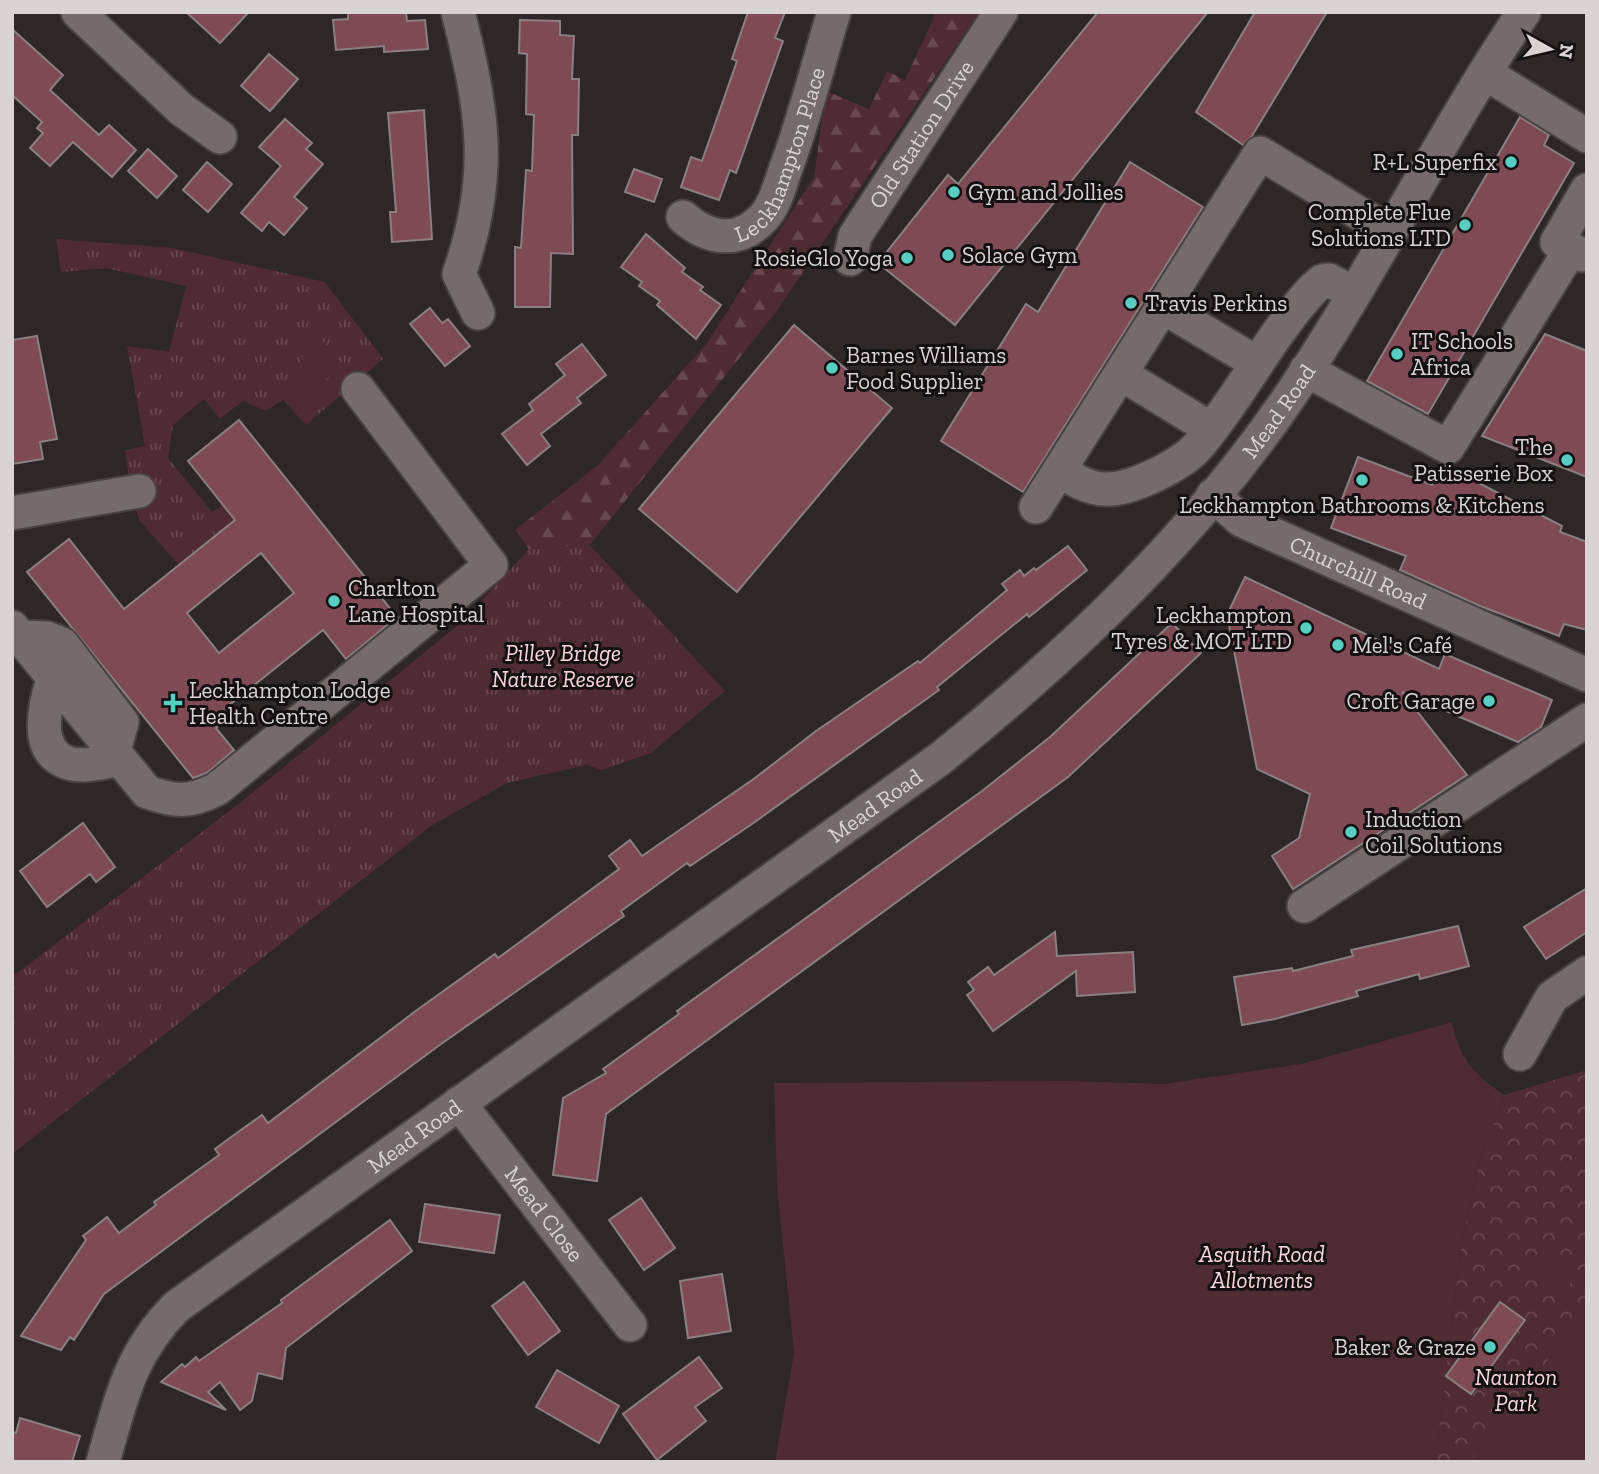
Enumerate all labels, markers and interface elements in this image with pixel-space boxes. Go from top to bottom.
north arrow [1515,14,1585,84]
text: N [1554,43,1579,60]
street label: Old Station Drive [863,55,980,214]
street label: Leckhampton Place [731,64,831,248]
place label: R+L Superfix [1373,148,1497,176]
marker: R+L Superfix [1503,154,1519,170]
place label: Gym and Jollies [968,178,1124,206]
marker: Gym and Jollies [946,184,962,200]
place label: Complete Flue Solutions LTD [1308,198,1451,252]
marker: Complete Flue Solutions LTD [1457,217,1473,233]
place label: Solace Gym [962,241,1078,269]
place label: RosieGlo Yoga [754,244,893,272]
marker: Solace Gym [940,247,956,263]
marker: RosieGlo Yoga [899,250,915,266]
place label: Travis Perkins [1145,289,1287,317]
marker: Travis Perkins [1123,295,1139,311]
place label: IT Schools Africa [1411,327,1513,381]
place label: Barnes Williams Food Supplier [846,341,1006,395]
marker: IT Schools Africa [1389,346,1405,362]
street label: Mead Road [1236,358,1322,464]
marker: Barnes Williams Food Supplier [824,360,840,376]
place label: The Patisserie Box [1414,433,1553,487]
marker: The Patisserie Box [1559,452,1575,468]
marker: Leckhampton Bathrooms & Kitchens [1354,472,1370,488]
place label: Leckhampton Bathrooms & Kitchens [1179,491,1545,519]
street label: Churchill Road [1285,530,1431,616]
place label: Charlton Lane Hospital [348,574,484,628]
marker: Charlton Lane Hospital [326,593,342,609]
place label: Leckhampton Tyres & MOT LTD [1111,601,1292,655]
marker: Leckhampton Tyres & MOT LTD [1298,620,1314,636]
place label: Mel's Café [1352,631,1452,659]
marker: Mel's Café [1330,637,1346,653]
park label: Pilley Bridge Nature Reserve [492,639,634,693]
place label: Leckhampton Lodge Health Centre [189,676,391,730]
place label: Croft Garage [1346,687,1475,715]
marker: Leckhampton Lodge Health Centre [163,693,183,713]
marker: Croft Garage [1481,693,1497,709]
street label: Mead Road [823,762,928,849]
place label: Induction Coil Solutions [1365,805,1503,859]
marker: Induction Coil Solutions [1343,824,1359,840]
street label: Mead Road [362,1093,467,1179]
street label: Mead Close [499,1161,590,1267]
park label: Asquith Road Allotments [1198,1240,1325,1294]
place label: Baker & Graze [1334,1333,1476,1361]
marker: Baker & Graze [1482,1339,1498,1355]
park label: Naunton Park [1475,1363,1557,1417]

